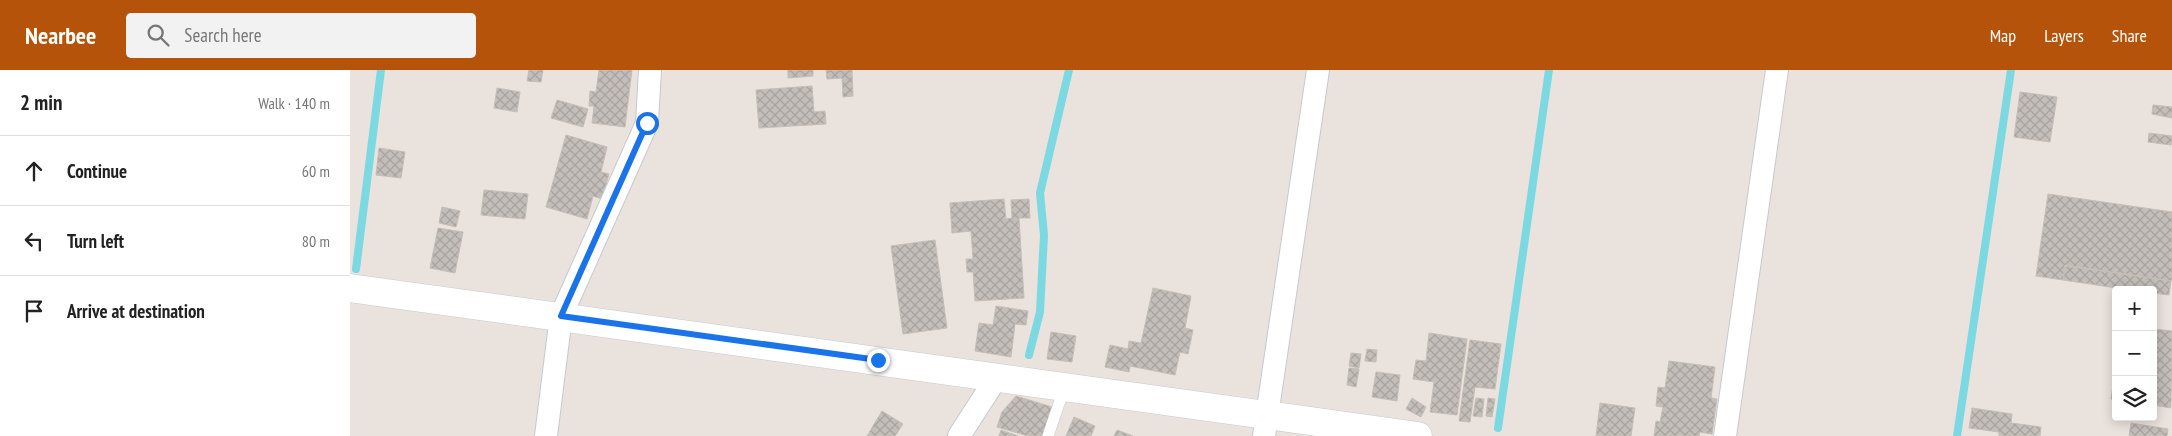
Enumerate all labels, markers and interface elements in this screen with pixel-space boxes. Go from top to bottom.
search box [126,13,476,58]
text: Nearbee [25,20,96,51]
icon: search [144,21,172,49]
text: Search here [184,23,262,47]
text: Map [1990,24,2016,47]
text: Layers [2044,24,2084,47]
text: Share [2112,24,2147,47]
text: 2 min [20,89,62,116]
text: Walk · 140 m [258,93,330,113]
route start [636,112,659,135]
icon: ahead [20,157,48,185]
text: Continue [67,159,127,183]
text: 60 m [302,161,330,181]
icon: left [20,227,48,255]
text: Turn left [67,229,124,253]
text: 80 m [302,231,330,251]
map controls [2112,286,2157,421]
button: + [2112,286,2157,331]
icon: arrive [20,297,48,325]
text: Arrive at destination [67,299,205,323]
button: − [2112,331,2157,376]
route end [867,349,890,372]
button: layers [2112,376,2157,421]

